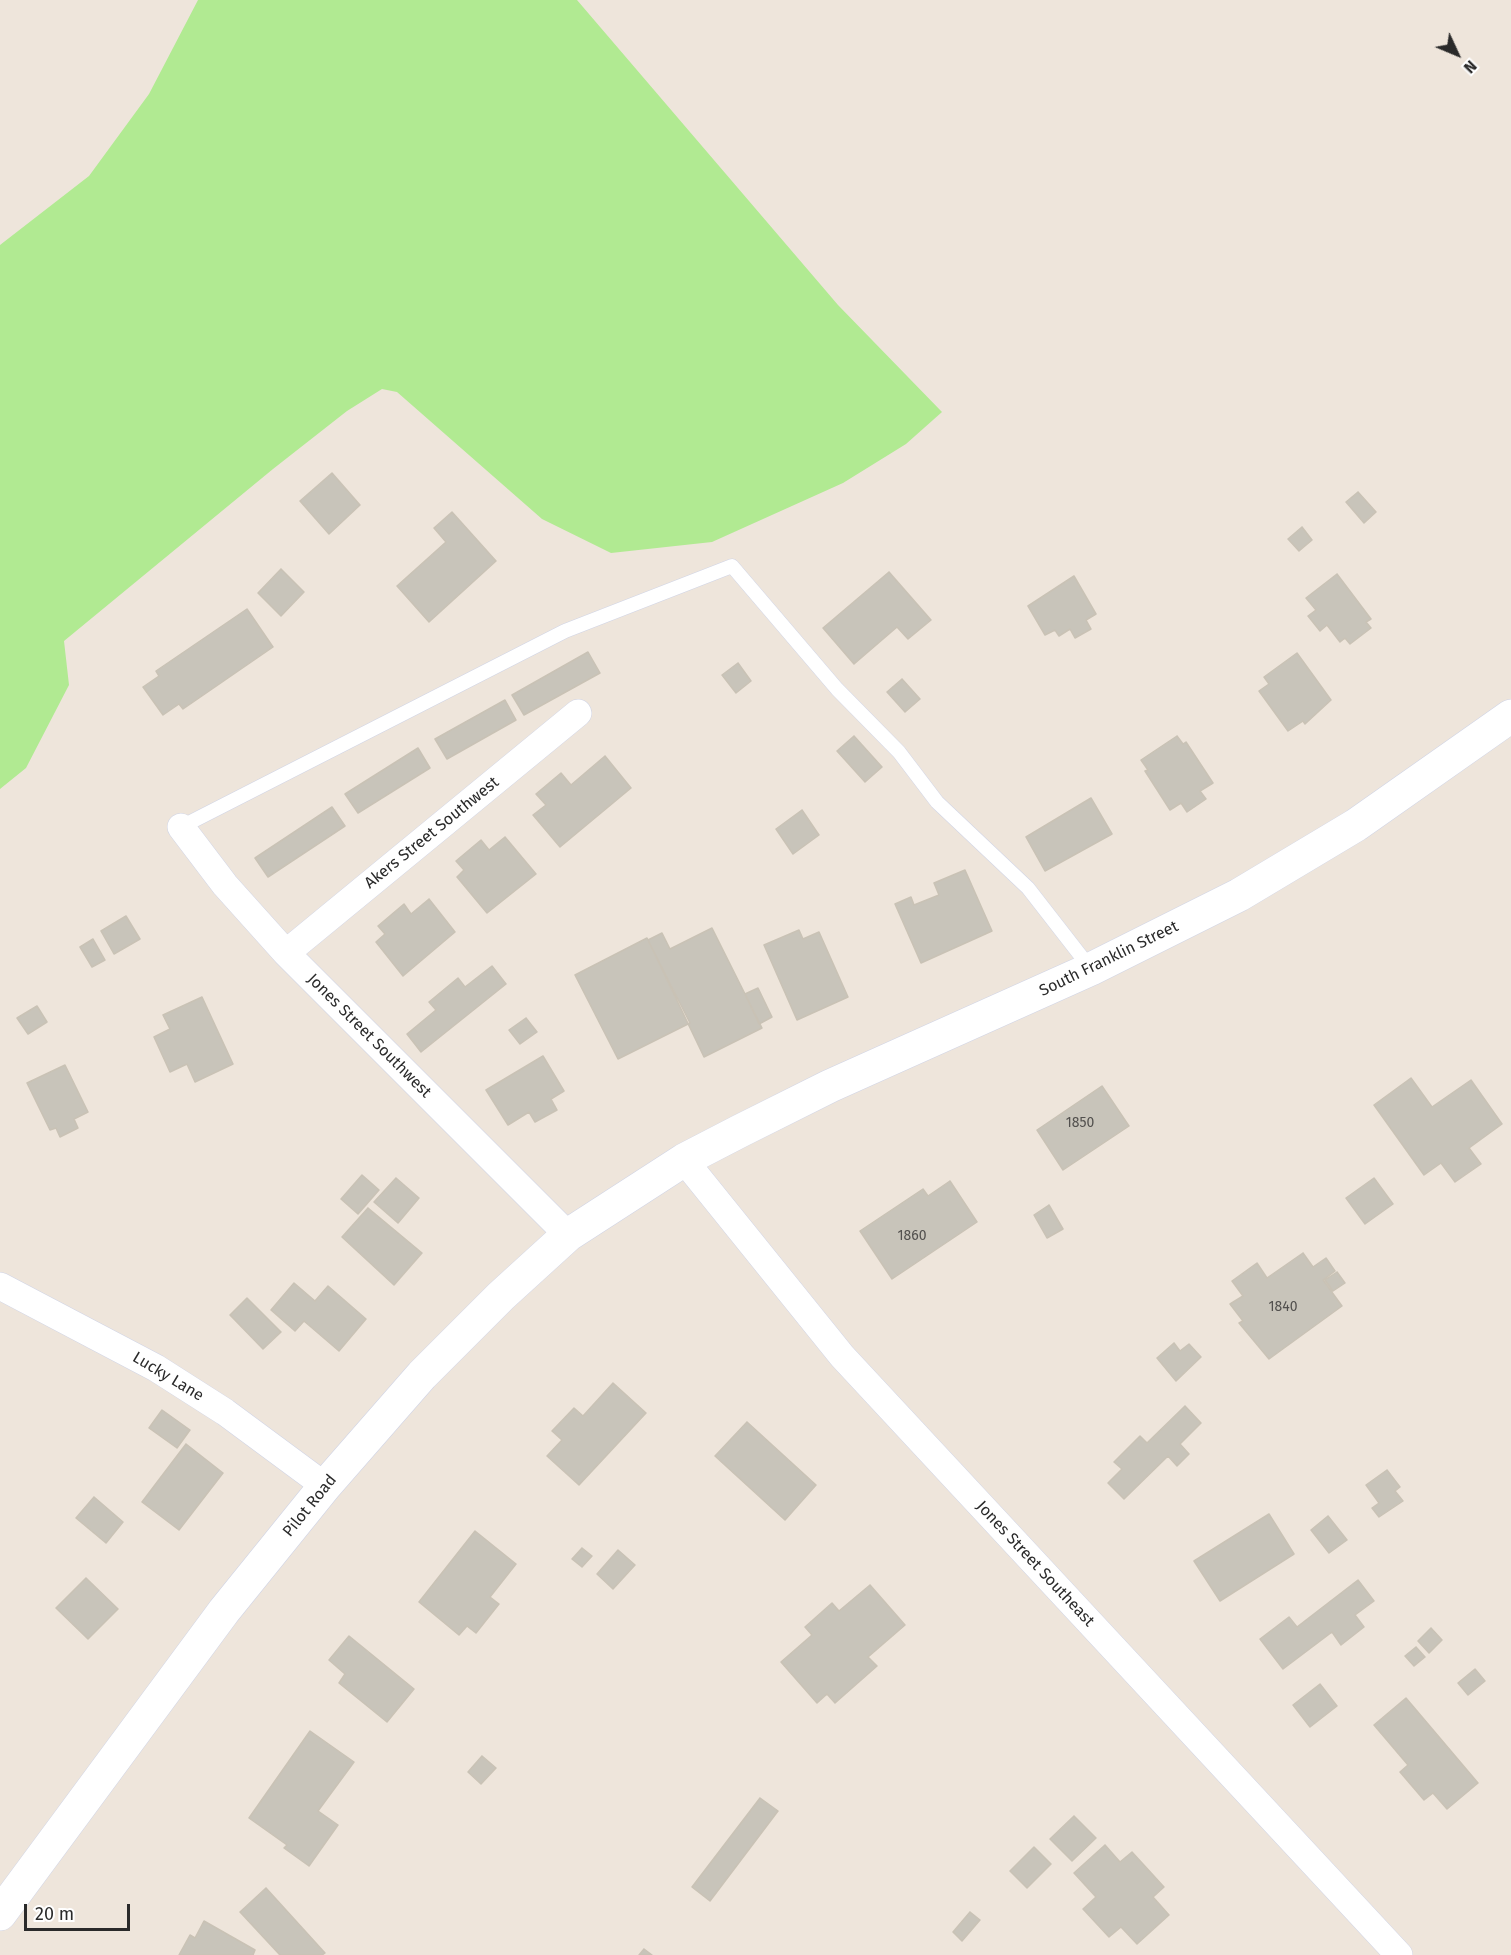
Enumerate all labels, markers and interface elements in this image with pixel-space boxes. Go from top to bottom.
north arrow [1427,24,1487,84]
text: N [1460,56,1481,77]
street label: Akers Street Southwest [361,773,503,893]
street label: South Franklin Street [1036,917,1182,1001]
street label: Jones Street Southwest [303,970,435,1102]
house number: 1850 [1066,1115,1094,1131]
house number: 1860 [897,1228,927,1244]
house number: 1840 [1268,1299,1298,1315]
street label: Lucky Lane [129,1348,207,1406]
street label: Pilot Road [279,1471,341,1541]
street label: Jones Street Southeast [972,1497,1098,1631]
scale bar [27,1892,134,1930]
text: 20 m [35,1903,74,1925]

